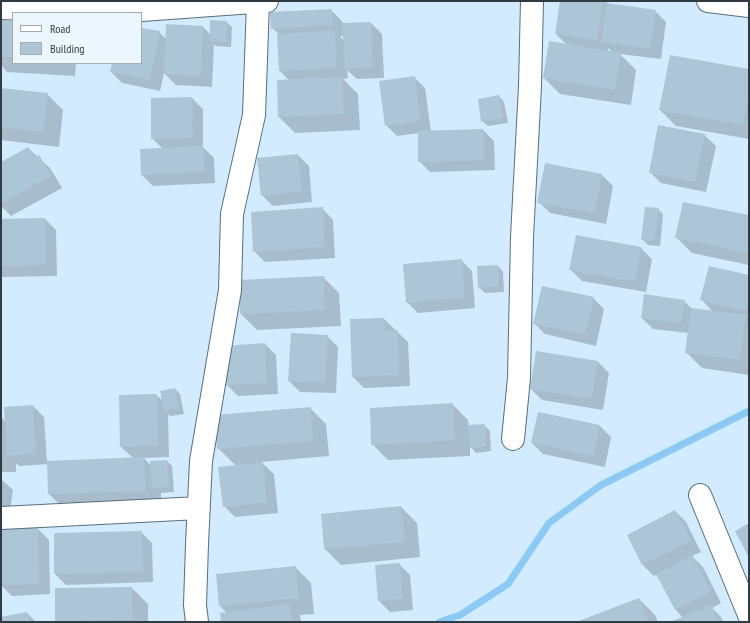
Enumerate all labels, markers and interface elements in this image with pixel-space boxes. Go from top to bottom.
legend [12,12,142,64]
text: Road [50,21,70,36]
text: Building [50,41,85,56]

